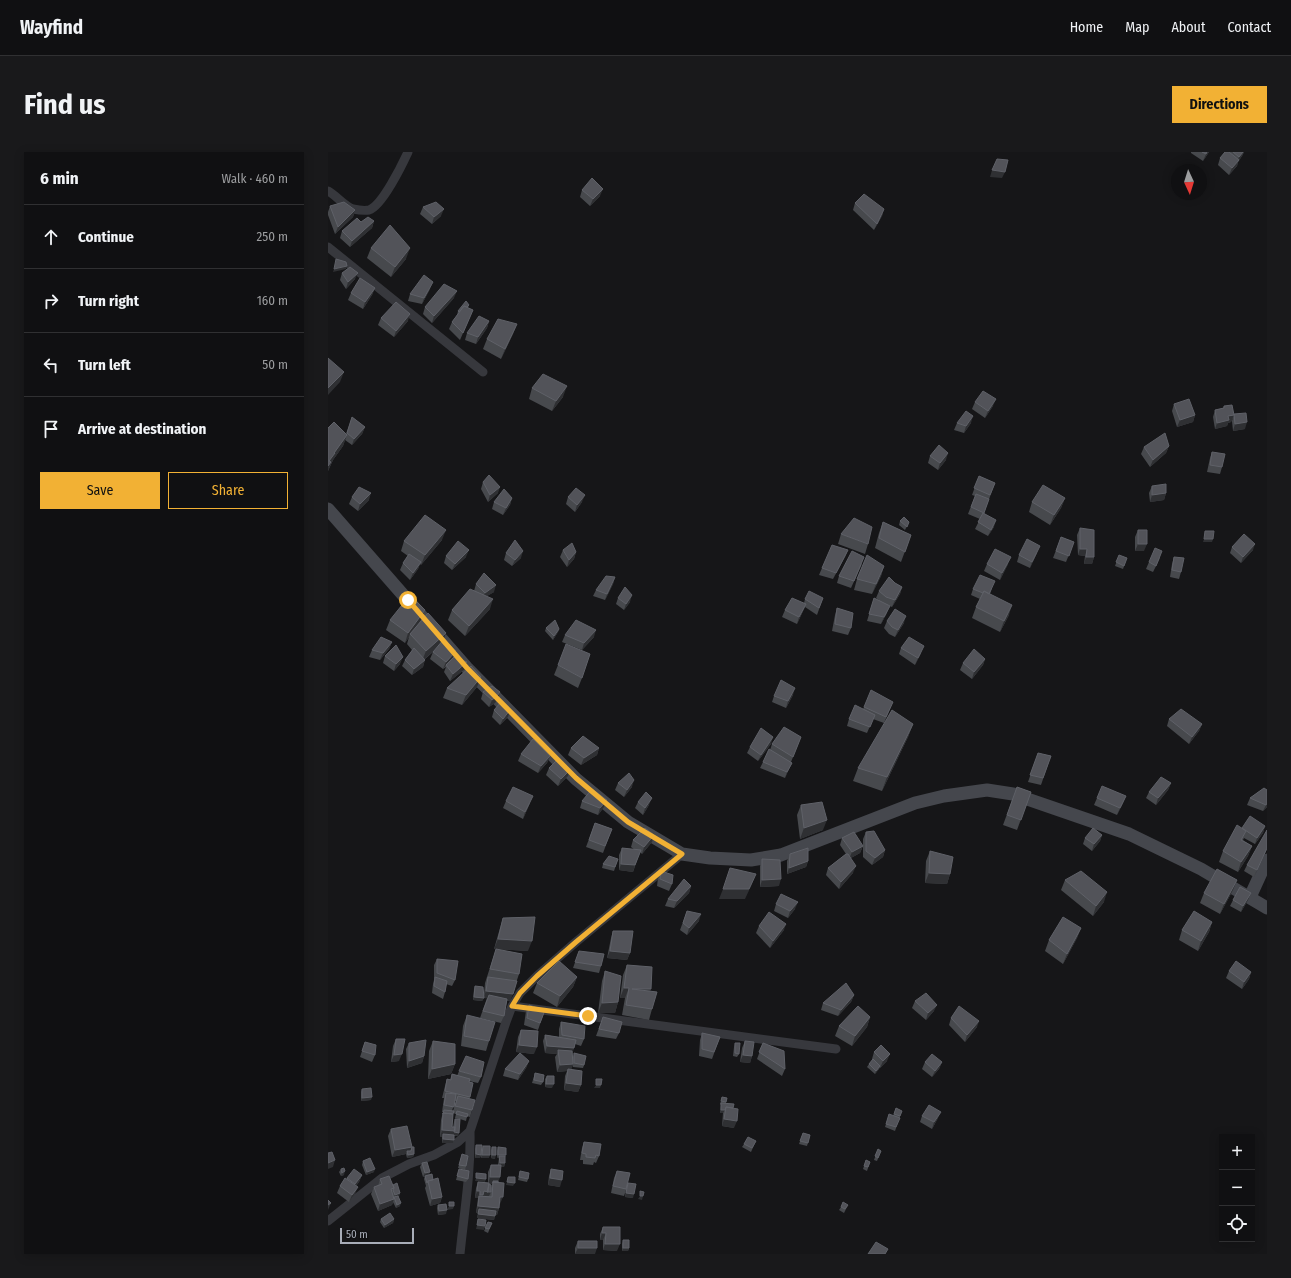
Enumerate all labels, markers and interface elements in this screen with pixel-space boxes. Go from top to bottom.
text: Wayfind [20,16,83,39]
text: Home [1070,19,1103,36]
text: Map [1125,19,1149,36]
text: About [1171,19,1206,36]
text: Contact [1228,19,1271,36]
button: Directions [1172,86,1267,123]
text: Find us [24,88,106,121]
north arrow [1171,164,1207,200]
text: 6 min [40,168,79,189]
text: Walk · 460 m [221,171,288,186]
icon: ahead [40,226,62,248]
text: Continue [78,228,134,246]
text: 250 m [256,229,288,244]
icon: right [40,290,62,312]
text: Turn right [78,292,139,310]
text: 160 m [257,293,288,308]
icon: left [40,354,62,376]
text: Turn left [78,356,131,374]
text: 50 m [262,357,288,372]
icon: arrive [40,418,62,440]
text: Arrive at destination [78,420,206,438]
button: Save [40,472,160,509]
button: Share [168,472,288,509]
route start [399,591,417,609]
route end [579,1007,597,1025]
map controls [1219,1134,1255,1242]
button: + [1219,1134,1255,1170]
button: − [1219,1170,1255,1206]
button: locate [1219,1206,1255,1242]
scale bar [340,1226,414,1245]
text: 50 m [346,1228,368,1241]

